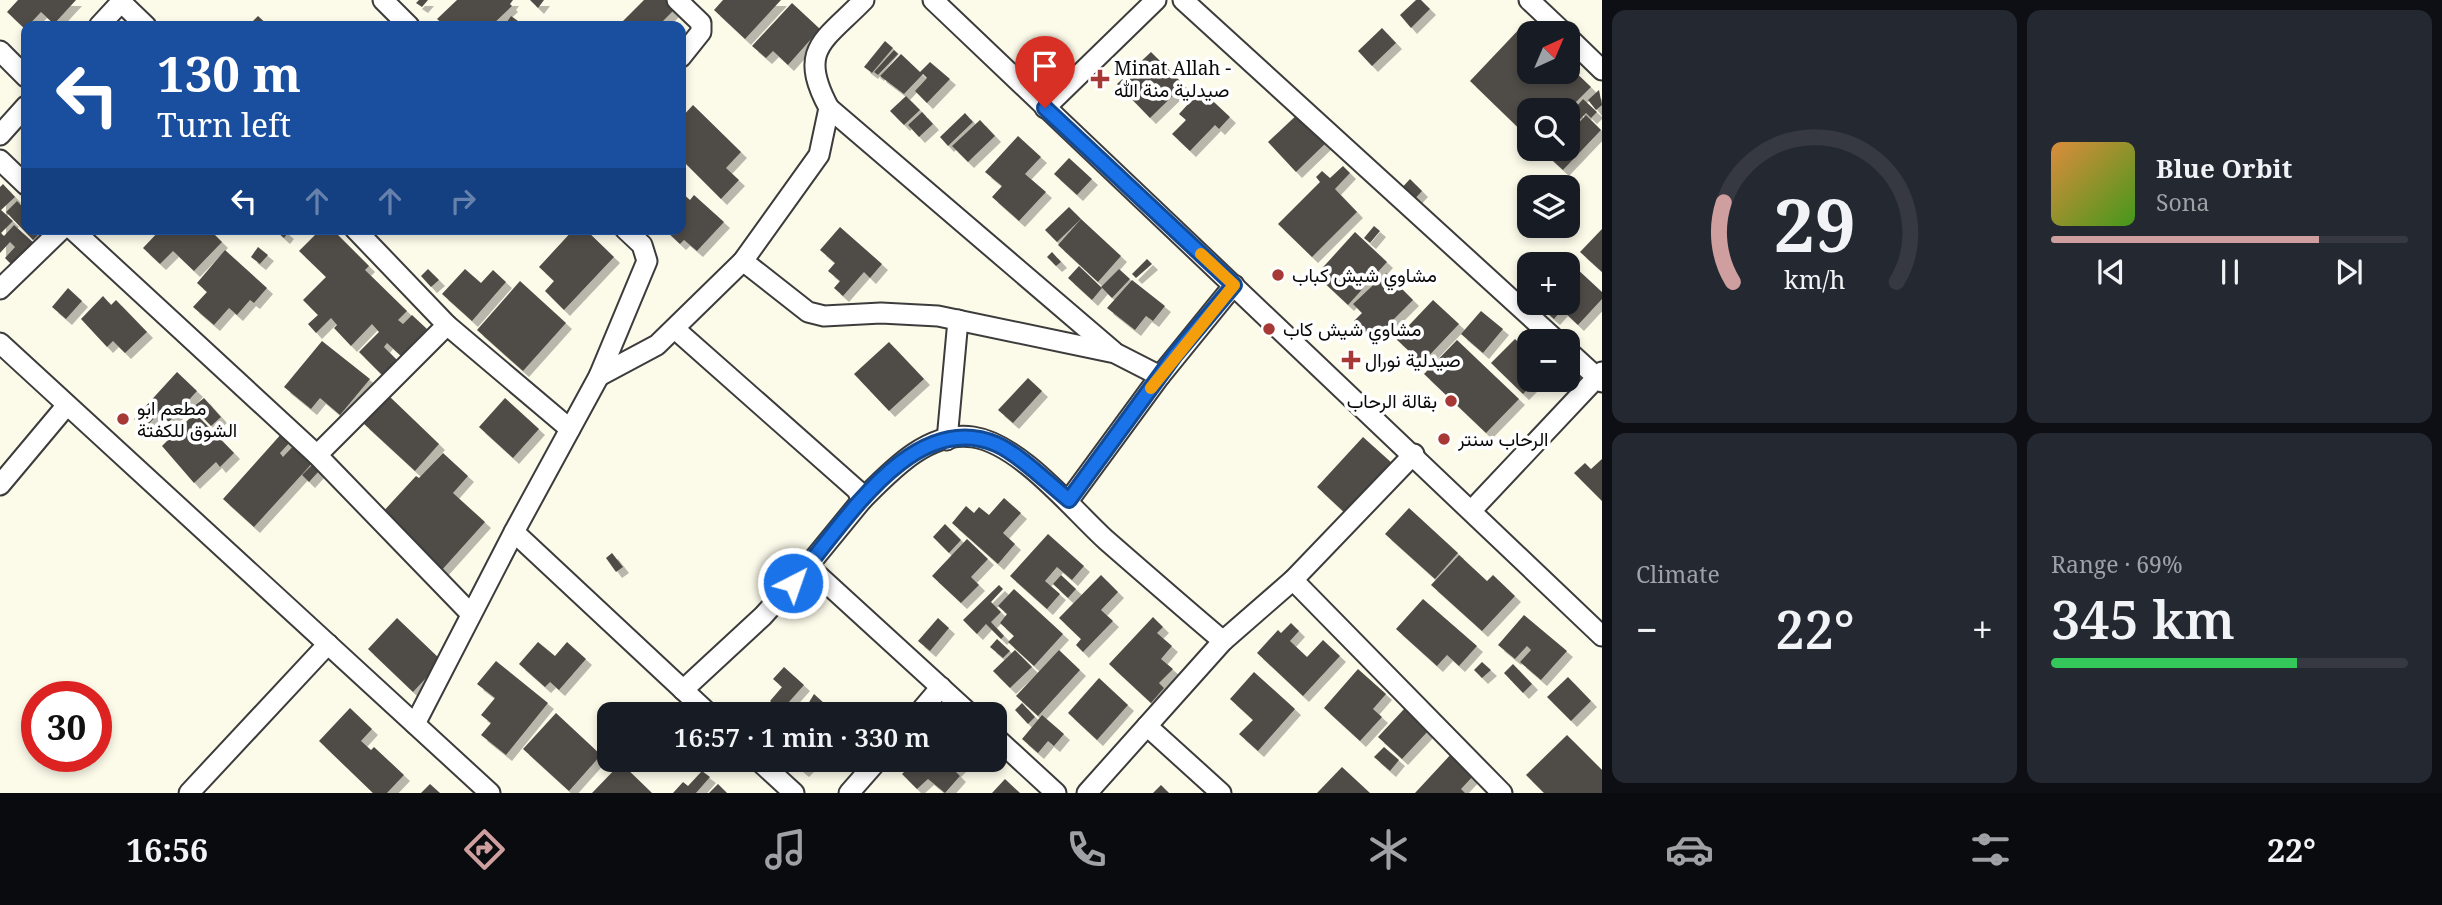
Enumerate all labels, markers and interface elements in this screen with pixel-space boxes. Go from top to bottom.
north arrow [1517,21,1580,84]
map controls [1517,21,1580,392]
pin [1015,36,1075,108]
text: 130 m [157,40,301,106]
icon: arrive [1026,47,1064,85]
icon: left [42,49,133,140]
place label: Minat Allah - صيدلية منة الله [1114,55,1231,103]
marker: Minat Allah - صيدلية منة الله [1092,71,1108,87]
button: search [1517,98,1580,161]
text: Turn left [157,103,291,146]
text: Blue Orbit [2156,150,2292,186]
button: layers [1517,175,1580,238]
text: 29 [1773,175,1856,274]
icon: left [225,182,263,220]
icon: ahead [298,182,336,220]
icon: ahead [371,182,409,220]
icon: right [444,182,482,220]
text: Sona [2156,186,2210,218]
button: + [1517,252,1580,315]
icon: previous [2092,253,2130,291]
icon: pause [2211,253,2249,291]
icon: next [2330,253,2368,291]
place label: مشاوي شيش كباب [1292,262,1437,291]
text: km/h [1784,262,1845,296]
marker: مشاوي شيش كباب [1270,267,1286,283]
place label: مشاوي شيش كاب [1283,316,1421,345]
marker: مشاوي شيش كاب [1261,321,1277,337]
button: − [1517,329,1580,392]
place label: صيدلية نورال [1365,347,1461,373]
marker: صيدلية نورال [1343,352,1359,368]
place label: بقالة الرحاب [1347,388,1437,414]
marker: بقالة الرحاب [1443,393,1459,409]
place label: مطعم ابو الشوق للكفتة [137,395,237,443]
marker: مطعم ابو الشوق للكفتة [115,411,131,427]
place label: الرحاب سنتر [1457,426,1549,452]
marker: الرحاب سنتر [1436,431,1452,447]
position arrow [756,546,830,620]
text: Range · 69% [2051,548,2183,580]
text: Climate [1636,558,1720,590]
text: 345 km [2051,583,2235,654]
text: 22° [1775,593,1855,664]
text: − [1636,603,1658,655]
text: + [1972,603,1993,655]
speed limit sign: 30 [21,681,112,772]
text: 16:57 · 1 min · 330 m [674,719,930,755]
icon: directions [460,825,509,874]
icon: music [761,825,810,874]
icon: phone [1062,825,1111,874]
icon: climate [1364,825,1413,874]
icon: car [1665,825,1714,874]
icon: filters [1966,825,2015,874]
text: 16:56 [126,828,208,871]
text: 22° [2267,828,2316,871]

